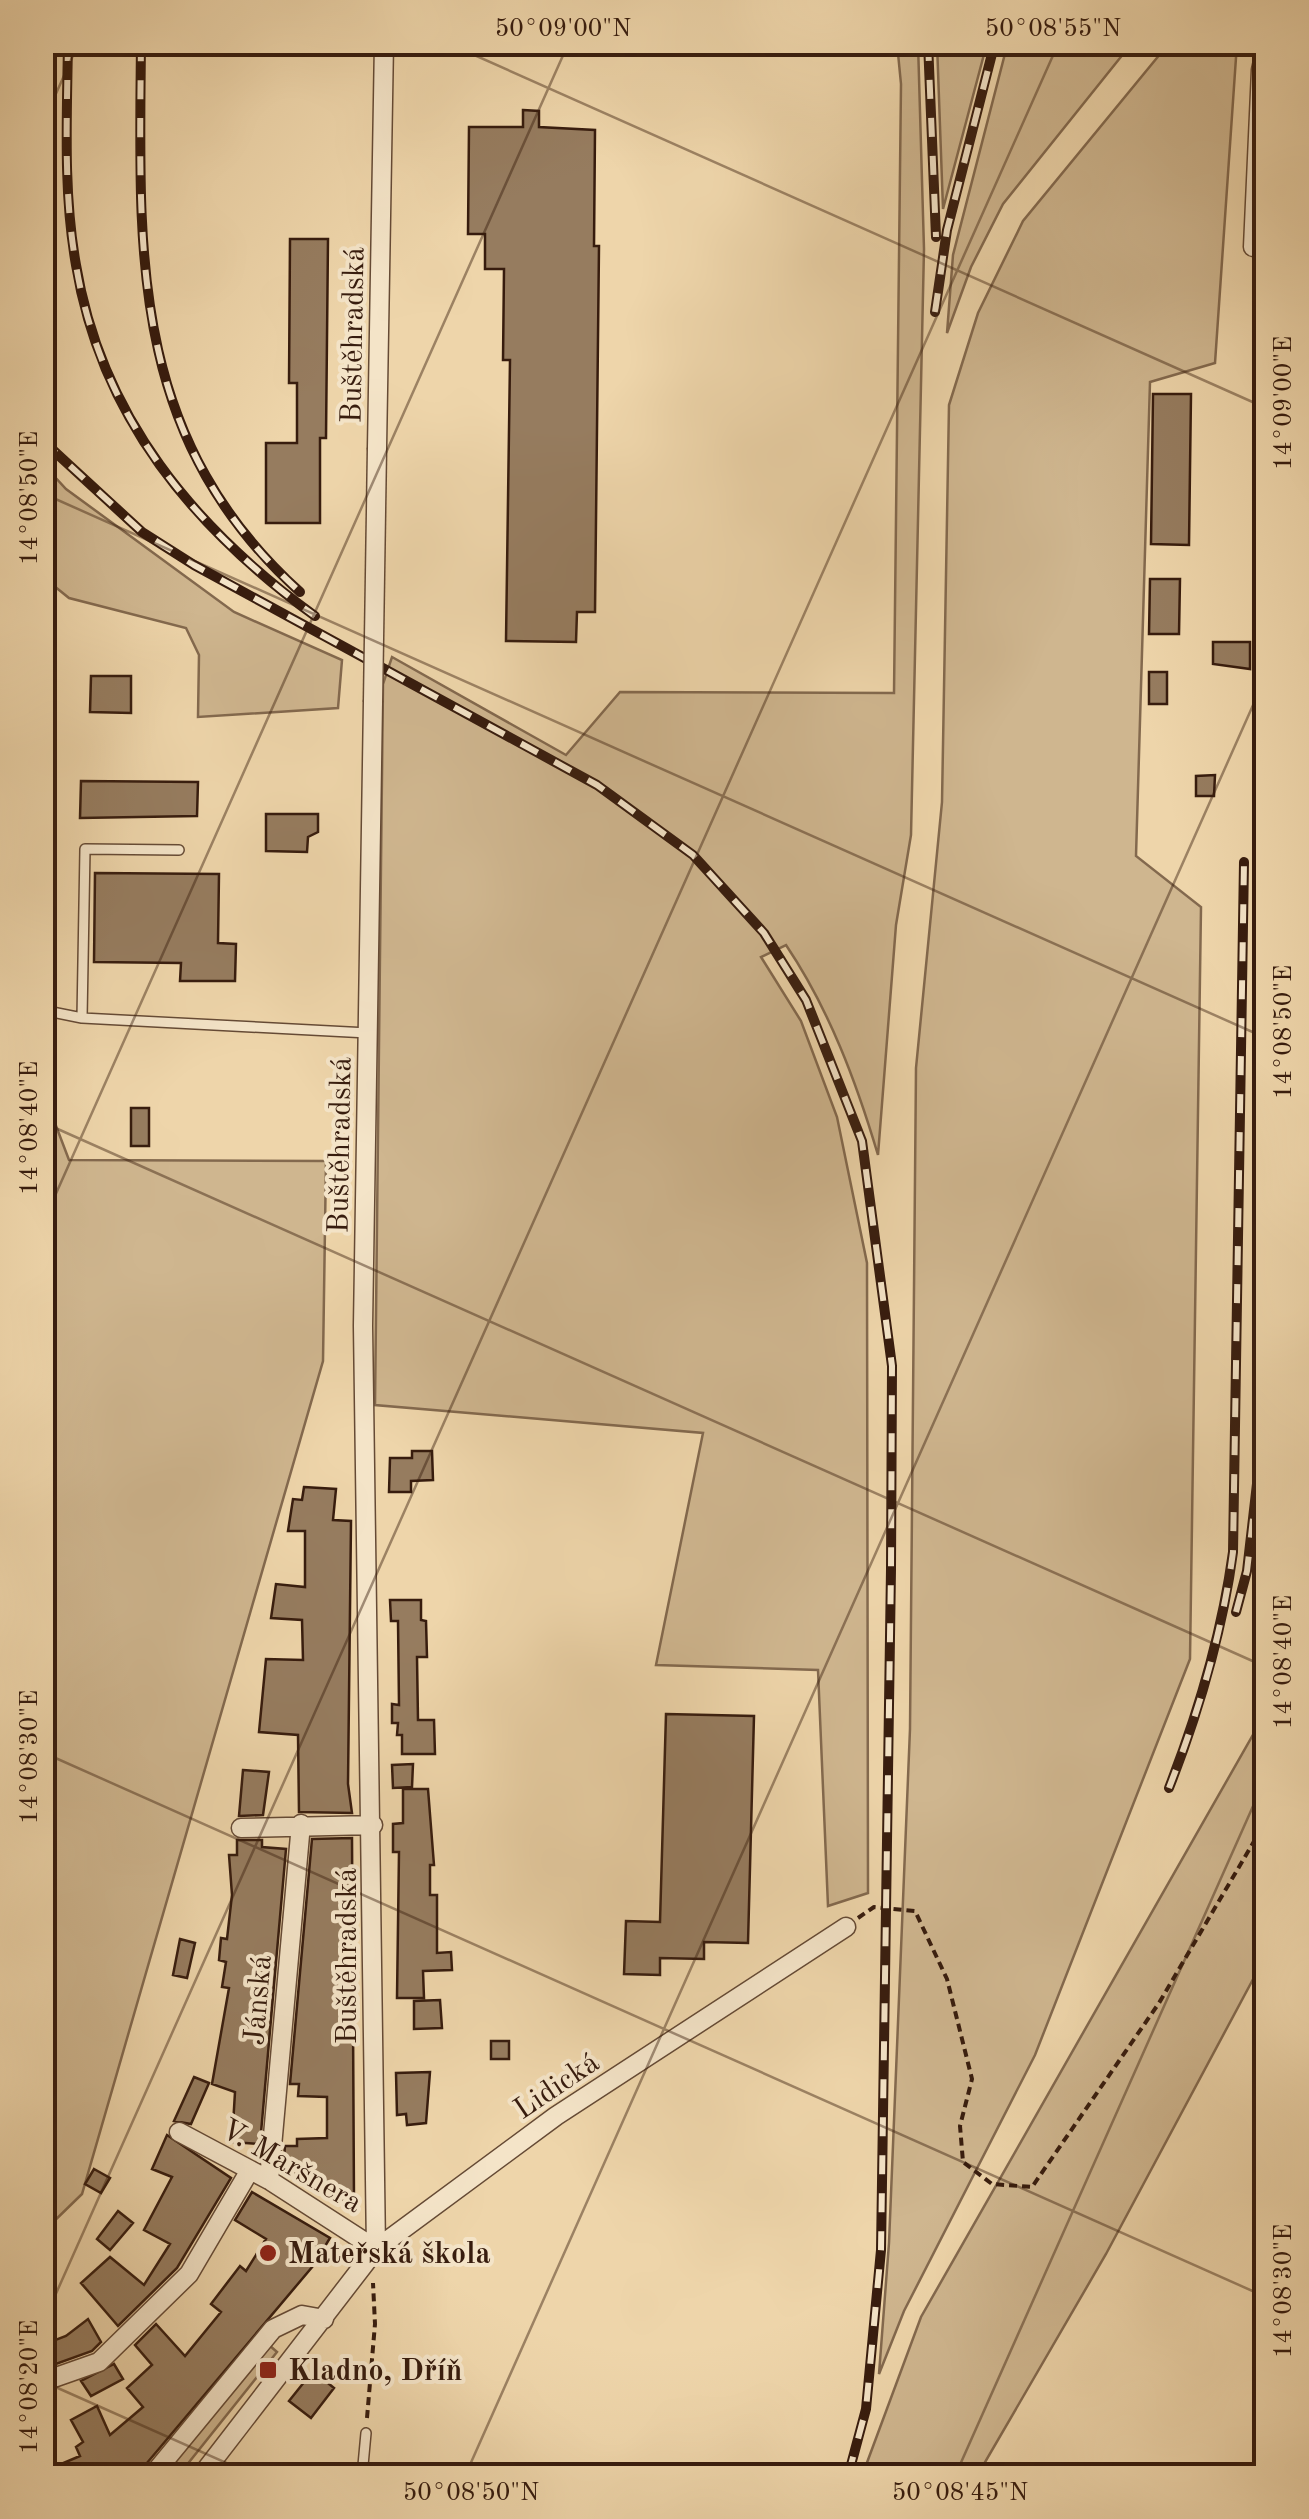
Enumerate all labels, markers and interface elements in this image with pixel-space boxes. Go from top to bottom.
text: 50°09'00"N [495,17,631,42]
text: 50°08'55"N [985,17,1121,42]
street label: Buštěhradská [337,246,371,424]
text: 14°09'00"E [1272,336,1297,470]
text: 14°08'50"E [18,431,43,565]
text: 14°08'50"E [1272,965,1297,1099]
street label: Buštěhradská [324,1056,358,1234]
text: 14°08'40"E [18,1061,43,1195]
text: 14°08'40"E [1272,1595,1297,1729]
text: 14°08'30"E [18,1690,43,1824]
street label: Buštěhradská [333,1868,363,2044]
street label: Jánská [240,1954,278,2047]
street label: Lidická [509,2047,605,2126]
street label: V. Maršnera [215,2114,367,2219]
text: 14°08'30"E [1272,2224,1297,2358]
place label: Mateřská škola [288,2240,491,2270]
marker: Mateřská škola [257,2242,279,2264]
text: 14°08'20"E [18,2320,43,2454]
place label: Kladno, Dříň [288,2357,462,2387]
marker: Kladno, Dříň [257,2359,279,2381]
text: 50°08'50"N [403,2481,539,2506]
text: 50°08'45"N [892,2481,1028,2506]

